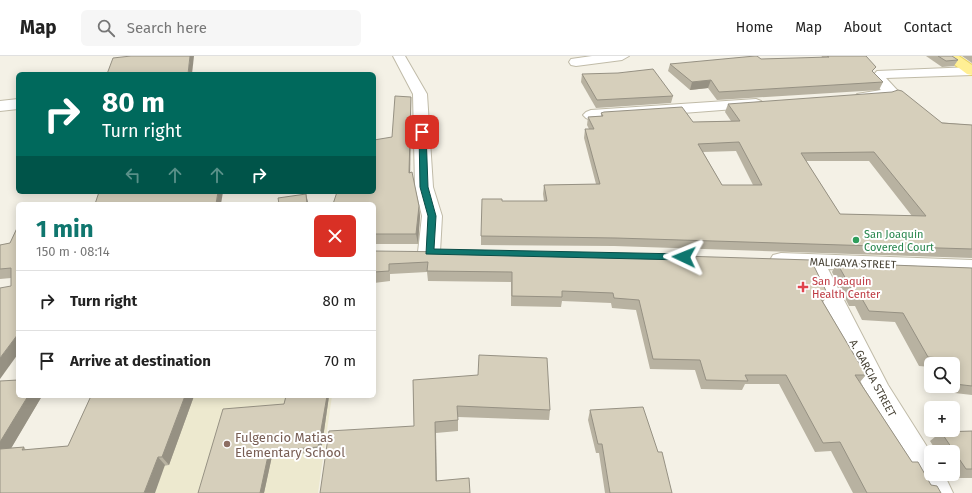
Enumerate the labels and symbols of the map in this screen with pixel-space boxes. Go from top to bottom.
pin [405,115,439,149]
place label: San Joaquin Covered Court [864,228,934,254]
marker: San Joaquin Covered Court [851,235,861,245]
position arrow [663,236,705,278]
street label: MALIGAYA STREET [809,255,897,272]
place label: San Joaquin Health Center [812,275,881,301]
marker: San Joaquin Health Center [797,281,809,293]
street label: A. GARCIA STREET [847,337,899,419]
place label: Fulgencio Matias Elementary School [235,430,345,460]
marker: Fulgencio Matias Elementary School [222,439,232,449]

